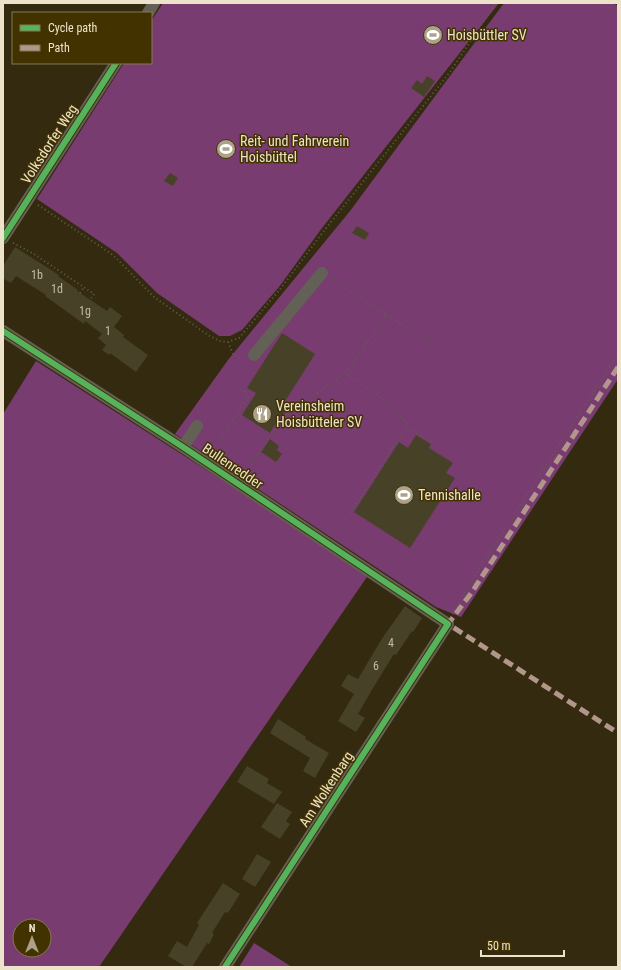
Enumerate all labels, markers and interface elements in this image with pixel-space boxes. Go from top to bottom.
legend [12,12,152,64]
text: Cycle path [48,21,98,35]
sports icon: Hoisbüttler SV [422,24,444,46]
place label: Hoisbüttler SV [447,27,527,43]
text: Path [48,41,70,55]
street label: Volksdorfer Weg [17,101,81,187]
place label: Reit- und Fahrverein Hoisbüttel [240,133,349,165]
sports icon: Reit- und Fahrverein Hoisbüttel [215,138,237,160]
house number: 1b [31,268,43,282]
house number: 1d [51,282,63,296]
house number: 1g [79,304,91,318]
house number: 1 [105,324,111,338]
place label: Vereinsheim Hoisbütteler SV [276,398,362,430]
restaurant icon: Vereinsheim Hoisbütteler SV [251,403,273,425]
street label: Bullenredder [200,440,266,492]
sports icon: Tennishalle [393,484,415,506]
place label: Tennishalle [418,487,481,503]
house number: 4 [388,636,394,650]
house number: 6 [373,659,379,673]
street label: Am Wolkenbarg [296,748,356,830]
north arrow [12,918,52,958]
text: N [29,922,36,935]
scale bar [481,932,564,958]
text: 50 m [487,939,511,953]

